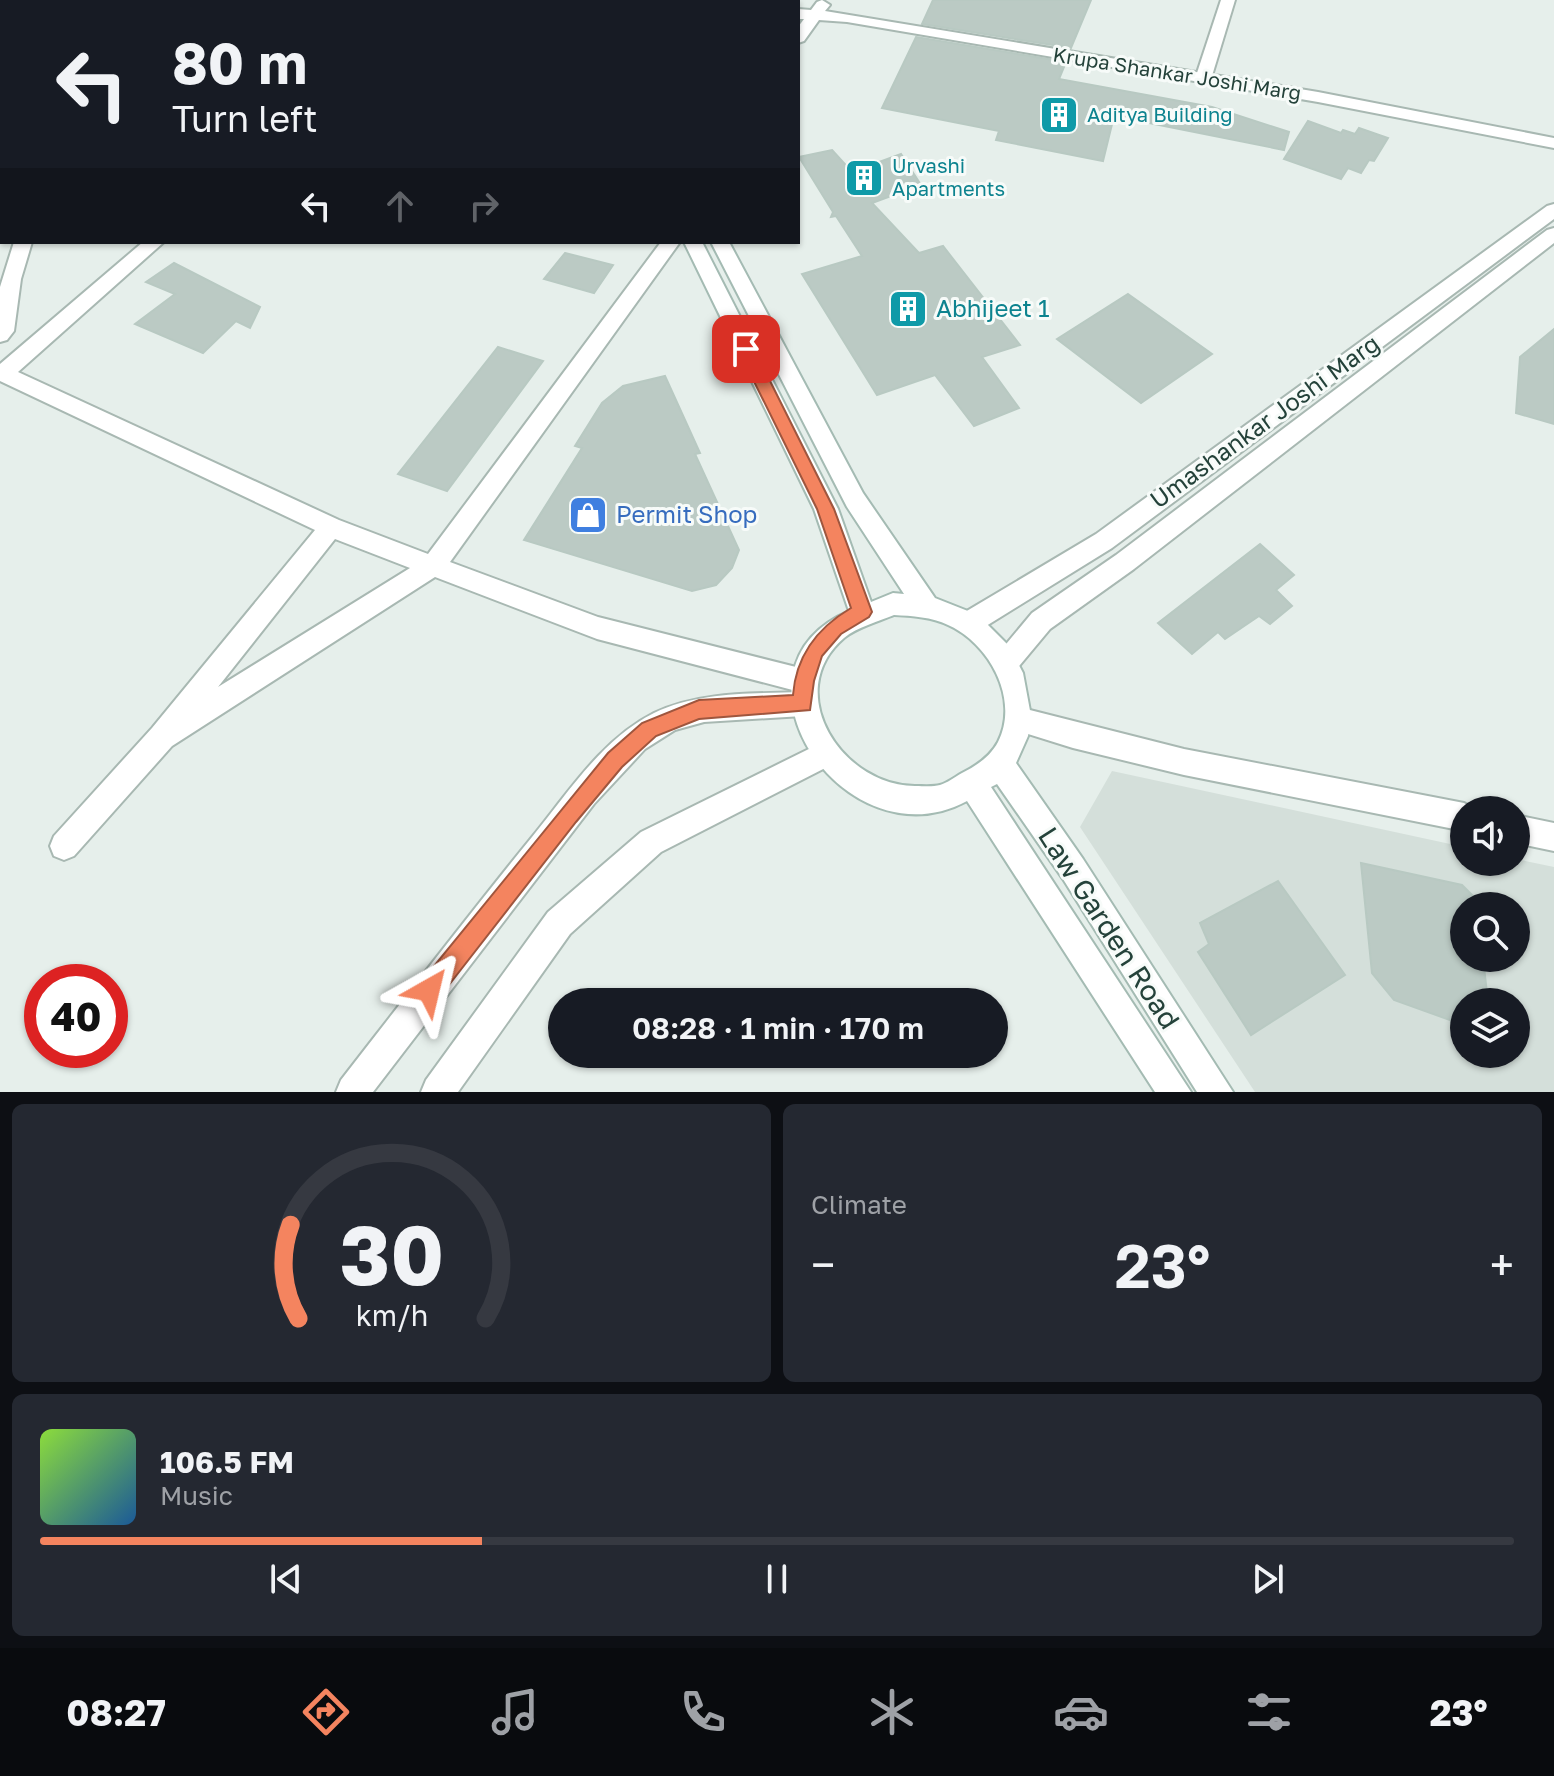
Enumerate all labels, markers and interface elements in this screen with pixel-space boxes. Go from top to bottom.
text: 80 m [172,29,307,96]
icon: left [40,32,144,136]
street label: Krupa Shankar Joshi Marg [1051,42,1303,104]
building icon: Aditya Building [1038,94,1080,136]
text: Turn left [172,97,318,140]
place label: Aditya Building [1087,102,1232,126]
place label: Urvashi Apartments [892,153,1005,200]
building icon: Urvashi Apartments [843,157,885,199]
icon: left [294,184,338,228]
icon: ahead [378,184,422,228]
icon: right [462,184,506,228]
building icon: Abhijeet 1 [887,288,929,330]
place label: Abhijeet 1 [936,293,1050,322]
pin [712,315,780,383]
icon: arrive [724,327,768,371]
street label: Umashankar Joshi Marg [1144,328,1384,514]
shop icon: Permit Shop [567,494,609,536]
place label: Permit Shop [616,499,757,528]
map controls [1450,796,1530,1068]
button: sound [1450,796,1530,876]
street label: Law Garden Road [1032,821,1187,1035]
button: search [1450,892,1530,972]
position arrow [387,948,471,1032]
speed limit sign: 40 [24,964,128,1068]
button: layers [1450,988,1530,1068]
text: 08:28 · 1 min · 170 m [632,1010,924,1046]
text: Climate [811,1189,907,1220]
text: 30 [339,1203,444,1303]
text: 23° [1115,1229,1210,1301]
text: − [811,1238,835,1291]
text: + [1490,1238,1514,1291]
text: km/h [355,1298,428,1332]
text: 106.5 FM [160,1444,294,1480]
text: Music [160,1480,233,1511]
icon: previous [264,1557,308,1601]
icon: pause [755,1557,799,1601]
icon: next [1246,1557,1290,1601]
icon: directions [298,1684,354,1740]
icon: music [487,1684,543,1740]
icon: phone [675,1684,731,1740]
icon: climate [864,1684,920,1740]
icon: car [1053,1684,1109,1740]
icon: filters [1241,1684,1297,1740]
text: 08:27 [66,1691,166,1734]
text: 23° [1430,1691,1488,1734]

